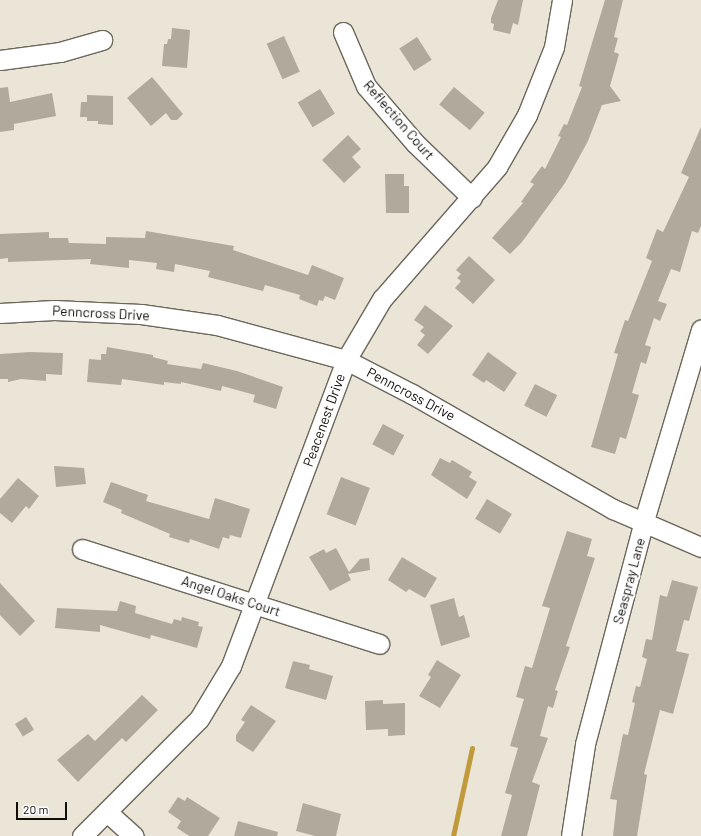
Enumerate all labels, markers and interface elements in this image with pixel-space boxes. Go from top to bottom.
street label: Reflection Court [360,77,438,163]
street label: Penncross Drive [52,302,150,324]
street label: Penncross Drive [364,364,458,424]
street label: Peacenest Drive [299,371,349,469]
street label: Seaspray Lane [609,536,649,626]
street label: Angel Oaks Court [179,572,283,620]
scale bar [18,794,69,820]
text: 20 m [23,802,49,816]

